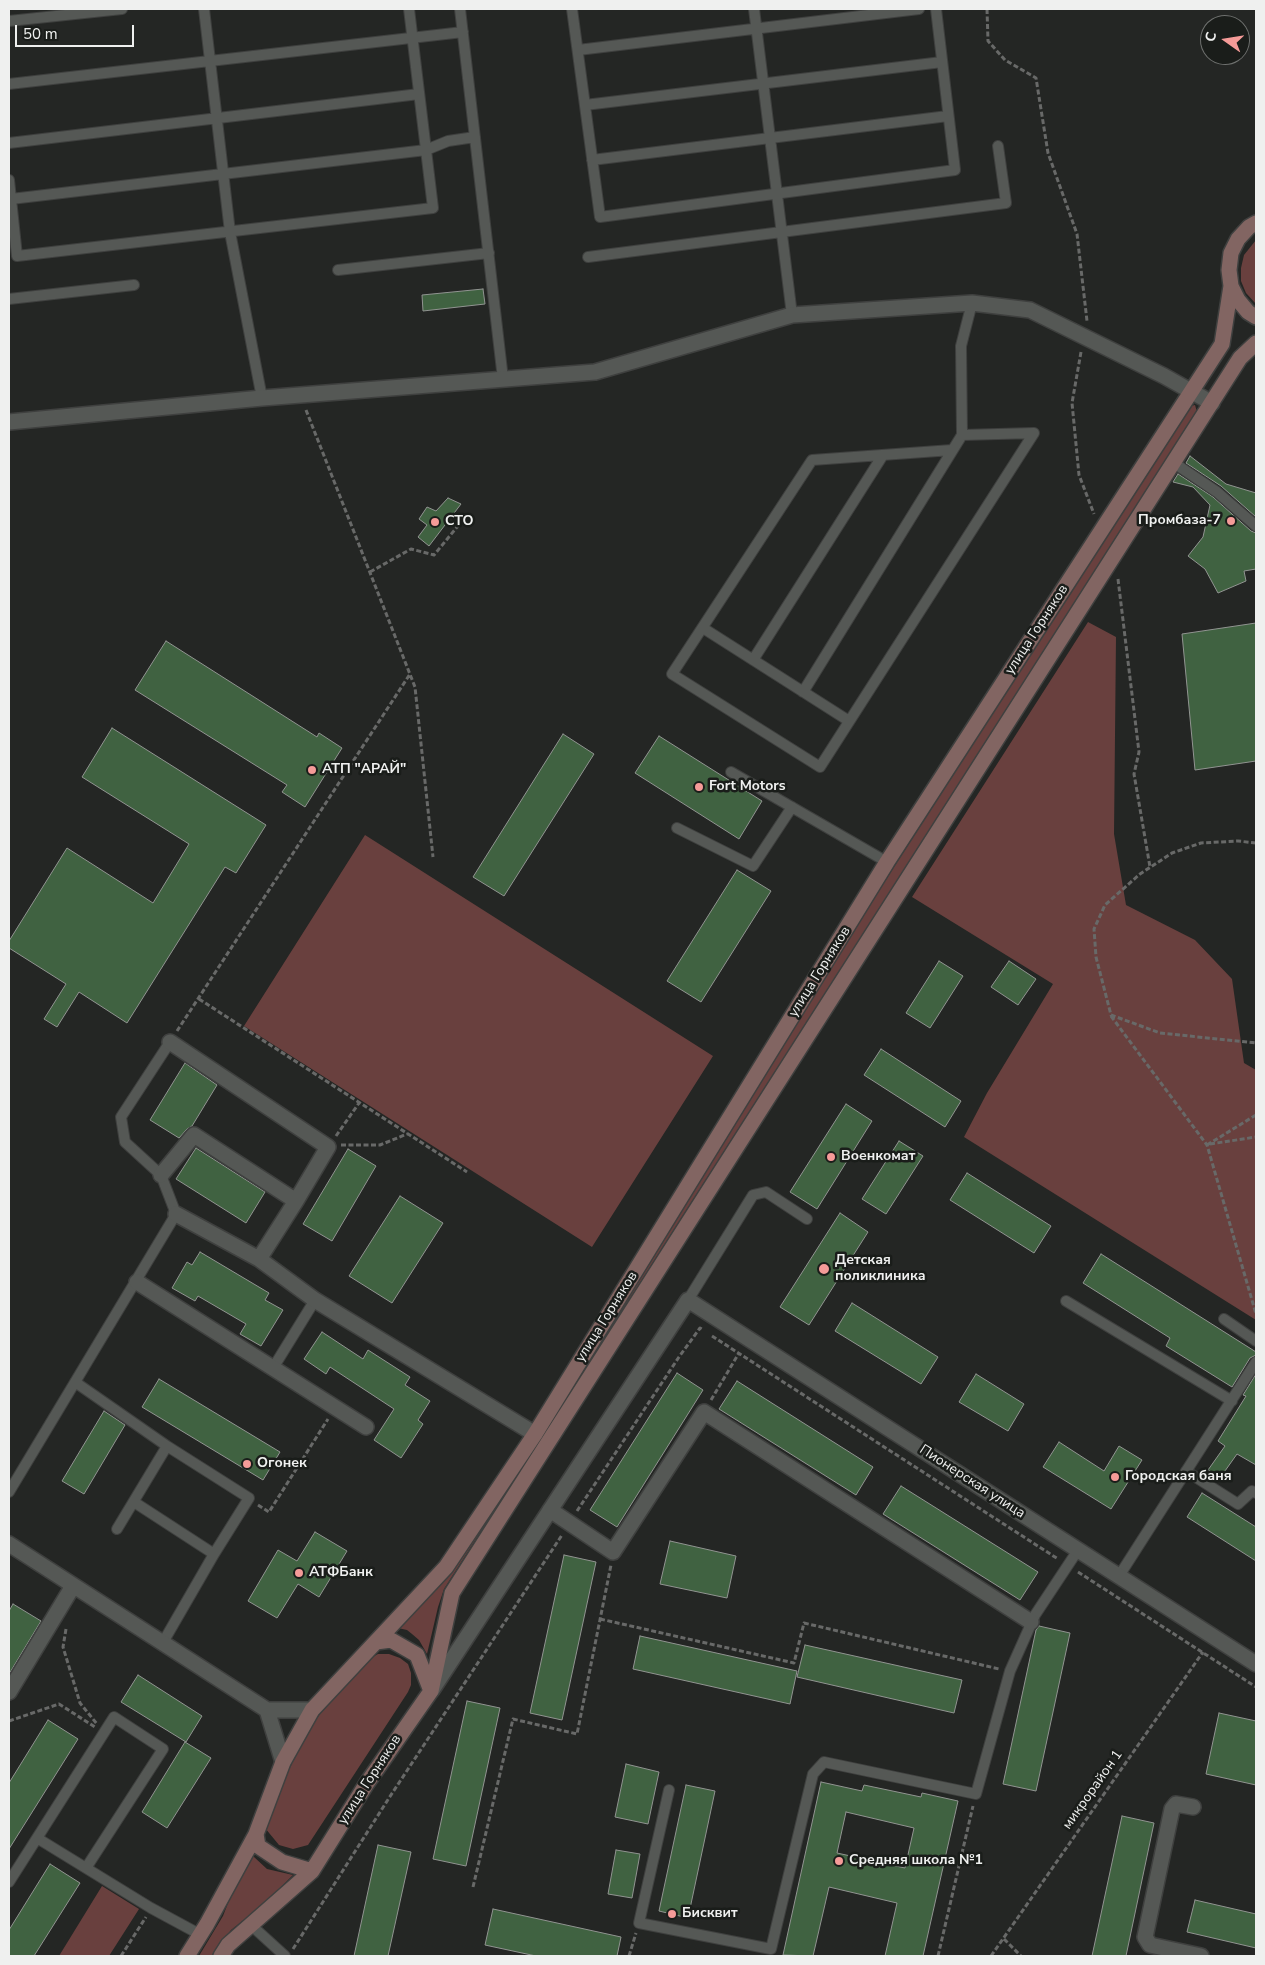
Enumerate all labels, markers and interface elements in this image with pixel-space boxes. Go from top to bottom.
scale bar [18,15,136,47]
north arrow [1200,15,1250,65]
text: 50 m [23,24,58,44]
text: С [1201,30,1221,44]
place label: Промбаза-7 [1138,513,1221,529]
place label: СТО [445,514,474,530]
marker: Промбаза-7 [1225,515,1237,527]
marker: СТО [429,516,441,528]
street label: улица Горняков [1002,582,1072,678]
place label: АТП "АРАЙ" [322,762,406,778]
marker: АТП "АРАЙ" [306,764,318,776]
place label: Fort Motors [709,779,785,795]
marker: Fort Motors [693,781,705,793]
street label: улица Горняков [785,924,855,1020]
place label: Военкомат [841,1149,915,1165]
marker: Военкомат [825,1151,837,1163]
place label: Детская поликлиника [835,1253,926,1285]
marker: Детская поликлиника [817,1262,831,1276]
street label: улица Горняков [572,1269,642,1365]
street label: Пионерская улица [916,1442,1028,1522]
place label: Огонек [257,1456,307,1472]
marker: Огонек [241,1458,253,1470]
place label: Городская баня [1125,1469,1232,1485]
marker: Городская баня [1109,1471,1121,1483]
place label: АТФБанк [309,1565,373,1581]
marker: АТФБанк [293,1567,305,1579]
street label: улица Горняков [335,1732,405,1828]
street label: микрорайон 1 [1059,1747,1127,1833]
place label: Средняя школа №1 [849,1853,983,1869]
marker: Средняя школа №1 [833,1855,845,1867]
place label: Бисквит [682,1906,738,1922]
marker: Бисквит [666,1908,678,1920]

